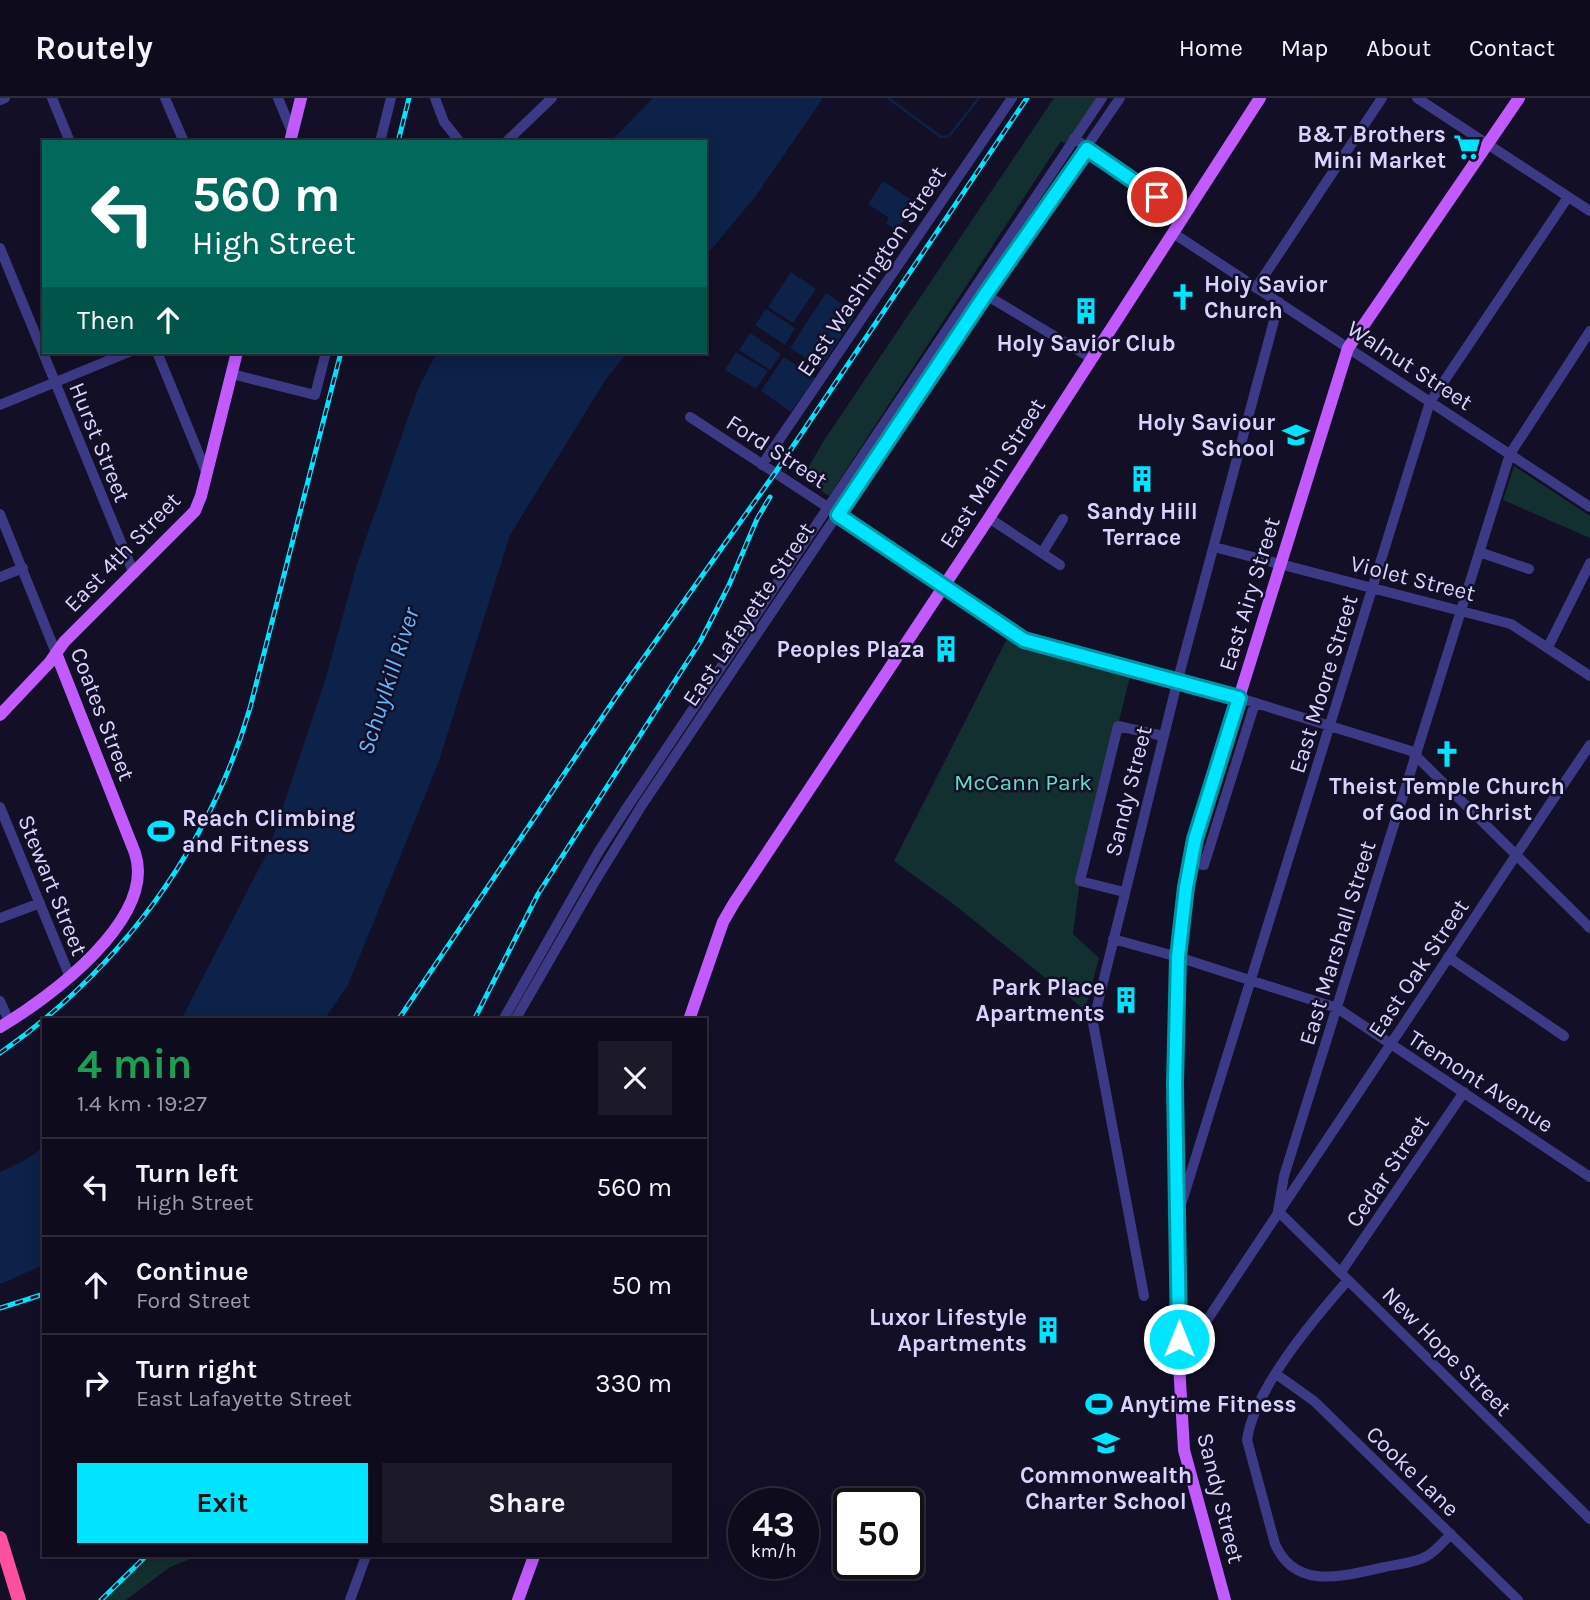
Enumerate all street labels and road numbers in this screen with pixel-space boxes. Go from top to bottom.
street label: East Washington Street [791,161,952,381]
street label: Walnut Street [1342,315,1478,416]
street label: Hurst Street [63,378,136,506]
street label: East Main Street [934,393,1051,553]
street label: Ford Street [721,409,832,494]
street label: East 4th Street [59,487,186,618]
street label: East Airy Street [1213,514,1286,674]
street label: East Lafayette Street [677,517,820,711]
street label: Violet Street [1348,550,1479,607]
street label: East Moore Street [1284,591,1364,777]
street label: Coates Street [65,644,140,785]
street label: Sandy Street [1099,723,1158,859]
street label: Stewart Street [12,811,93,960]
street label: East Marshall Street [1294,837,1382,1049]
street label: East Oak Street [1362,894,1475,1043]
street label: Tremont Avenue [1403,1024,1558,1138]
street label: Cedar Street [1340,1110,1435,1232]
street label: New Hope Street [1376,1281,1517,1422]
street label: Cooke Lane [1361,1420,1465,1522]
street label: Sandy Street [1191,1430,1250,1566]

